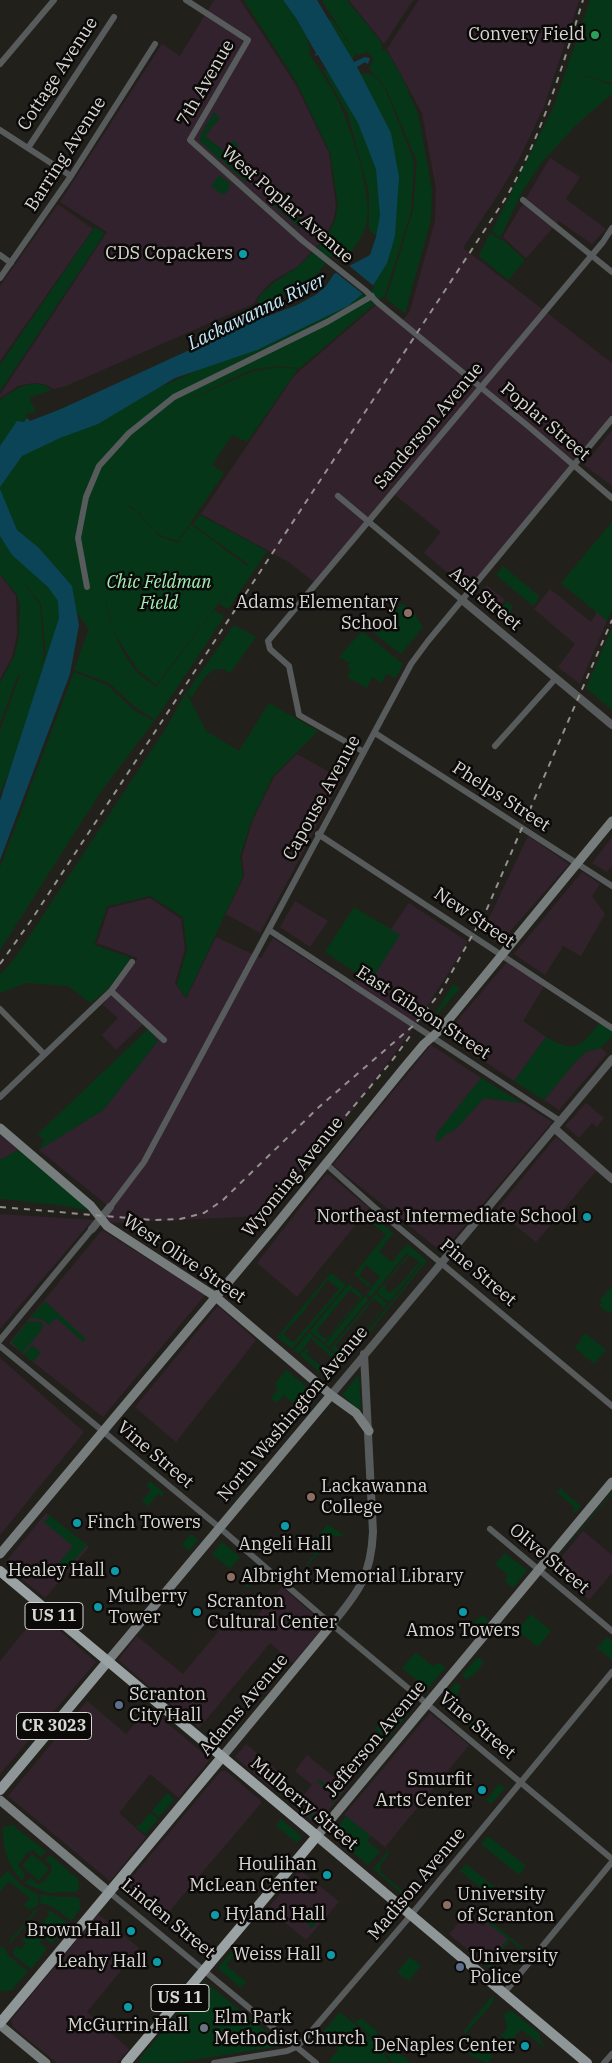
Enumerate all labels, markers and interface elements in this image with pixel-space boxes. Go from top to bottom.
street label: Cottage Avenue [13,13,103,135]
place label: Convery Field [468,24,585,46]
marker: Convery Field [589,29,601,41]
street label: 7th Avenue [173,36,239,130]
street label: Barring Avenue [21,93,111,215]
street label: West Poplar Avenue [216,142,358,268]
place label: CDS Copackers [105,243,233,265]
marker: CDS Copackers [237,248,249,260]
water label: Lackawanna River [184,269,330,355]
street label: Sanderson Avenue [370,358,488,494]
street label: Poplar Street [496,378,594,466]
street label: Ash Street [445,563,525,635]
park label: Chic Feldman Field [106,572,212,614]
place label: Adams Elementary School [236,592,398,634]
marker: Adams Elementary School [402,607,414,619]
street label: Capouse Avenue [279,732,365,864]
street label: Phelps Street [448,757,554,837]
street label: New Street [430,883,518,953]
street label: East Gibson Street [352,962,494,1064]
street label: Wyoming Avenue [238,1113,348,1241]
place label: Northeast Intermediate School [316,1206,577,1228]
street label: West Olive Street [119,1210,249,1308]
marker: Northeast Intermediate School [581,1211,593,1223]
street label: Pine Street [436,1235,520,1311]
street label: North Washington Avenue [213,1322,373,1506]
street label: Vine Street [112,1417,198,1493]
place label: Lackawanna College [321,1476,428,1518]
marker: Lackawanna College [305,1491,317,1503]
place label: Finch Towers [87,1512,201,1534]
marker: Finch Towers [71,1517,83,1529]
street label: Olive Street [505,1519,593,1599]
marker: Angeli Hall [279,1520,291,1532]
place label: Angeli Hall [238,1534,332,1556]
place label: Healey Hall [8,1560,105,1582]
marker: Healey Hall [109,1565,121,1577]
place label: Albright Memorial Library [241,1566,463,1588]
marker: Albright Memorial Library [225,1571,237,1583]
place label: Mulberry Tower [108,1586,187,1628]
place label: Scranton Cultural Center [207,1591,337,1634]
marker: Mulberry Tower [92,1601,104,1613]
road number: US 11 [25,1602,83,1630]
marker: Scranton Cultural Center [191,1606,203,1618]
marker: Amos Towers [457,1606,469,1618]
place label: Amos Towers [406,1620,520,1642]
street label: Adams Avenue [195,1650,293,1760]
street label: Jefferson Avenue [321,1676,431,1802]
place label: Scranton City Hall [129,1684,206,1726]
street label: Vine Street [434,1688,520,1764]
marker: Scranton City Hall [113,1699,125,1711]
road number: CR 3023 [17,1712,92,1740]
street label: Mulberry Street [246,1753,362,1855]
place label: Smurfit Arts Center [376,1769,472,1812]
marker: Smurfit Arts Center [476,1784,488,1796]
street label: Madison Avenue [364,1823,470,1945]
place label: Houlihan McLean Center [189,1854,317,1896]
marker: Houlihan McLean Center [321,1869,333,1881]
street label: Linden Street [117,1875,219,1963]
place label: University of Scranton [457,1884,555,1926]
marker: University of Scranton [441,1899,453,1911]
place label: Hyland Hall [225,1904,325,1926]
marker: Hyland Hall [209,1909,221,1921]
place label: Brown Hall [26,1920,121,1942]
marker: Brown Hall [125,1925,137,1937]
place label: Weiss Hall [233,1944,321,1966]
place label: University Police [470,1946,558,1988]
marker: Weiss Hall [325,1949,337,1961]
place label: Leahy Hall [57,1951,147,1973]
marker: Leahy Hall [151,1956,163,1968]
marker: University Police [454,1961,466,1973]
road number: US 11 [151,1985,209,2012]
marker: McGurrin Hall [122,2001,134,2013]
place label: Elm Park Methodist Church [214,2007,366,2050]
place label: McGurrin Hall [67,2015,189,2037]
marker: Elm Park Methodist Church [198,2022,210,2034]
place label: DeNaples Center [373,2035,515,2057]
marker: DeNaples Center [519,2040,531,2052]

